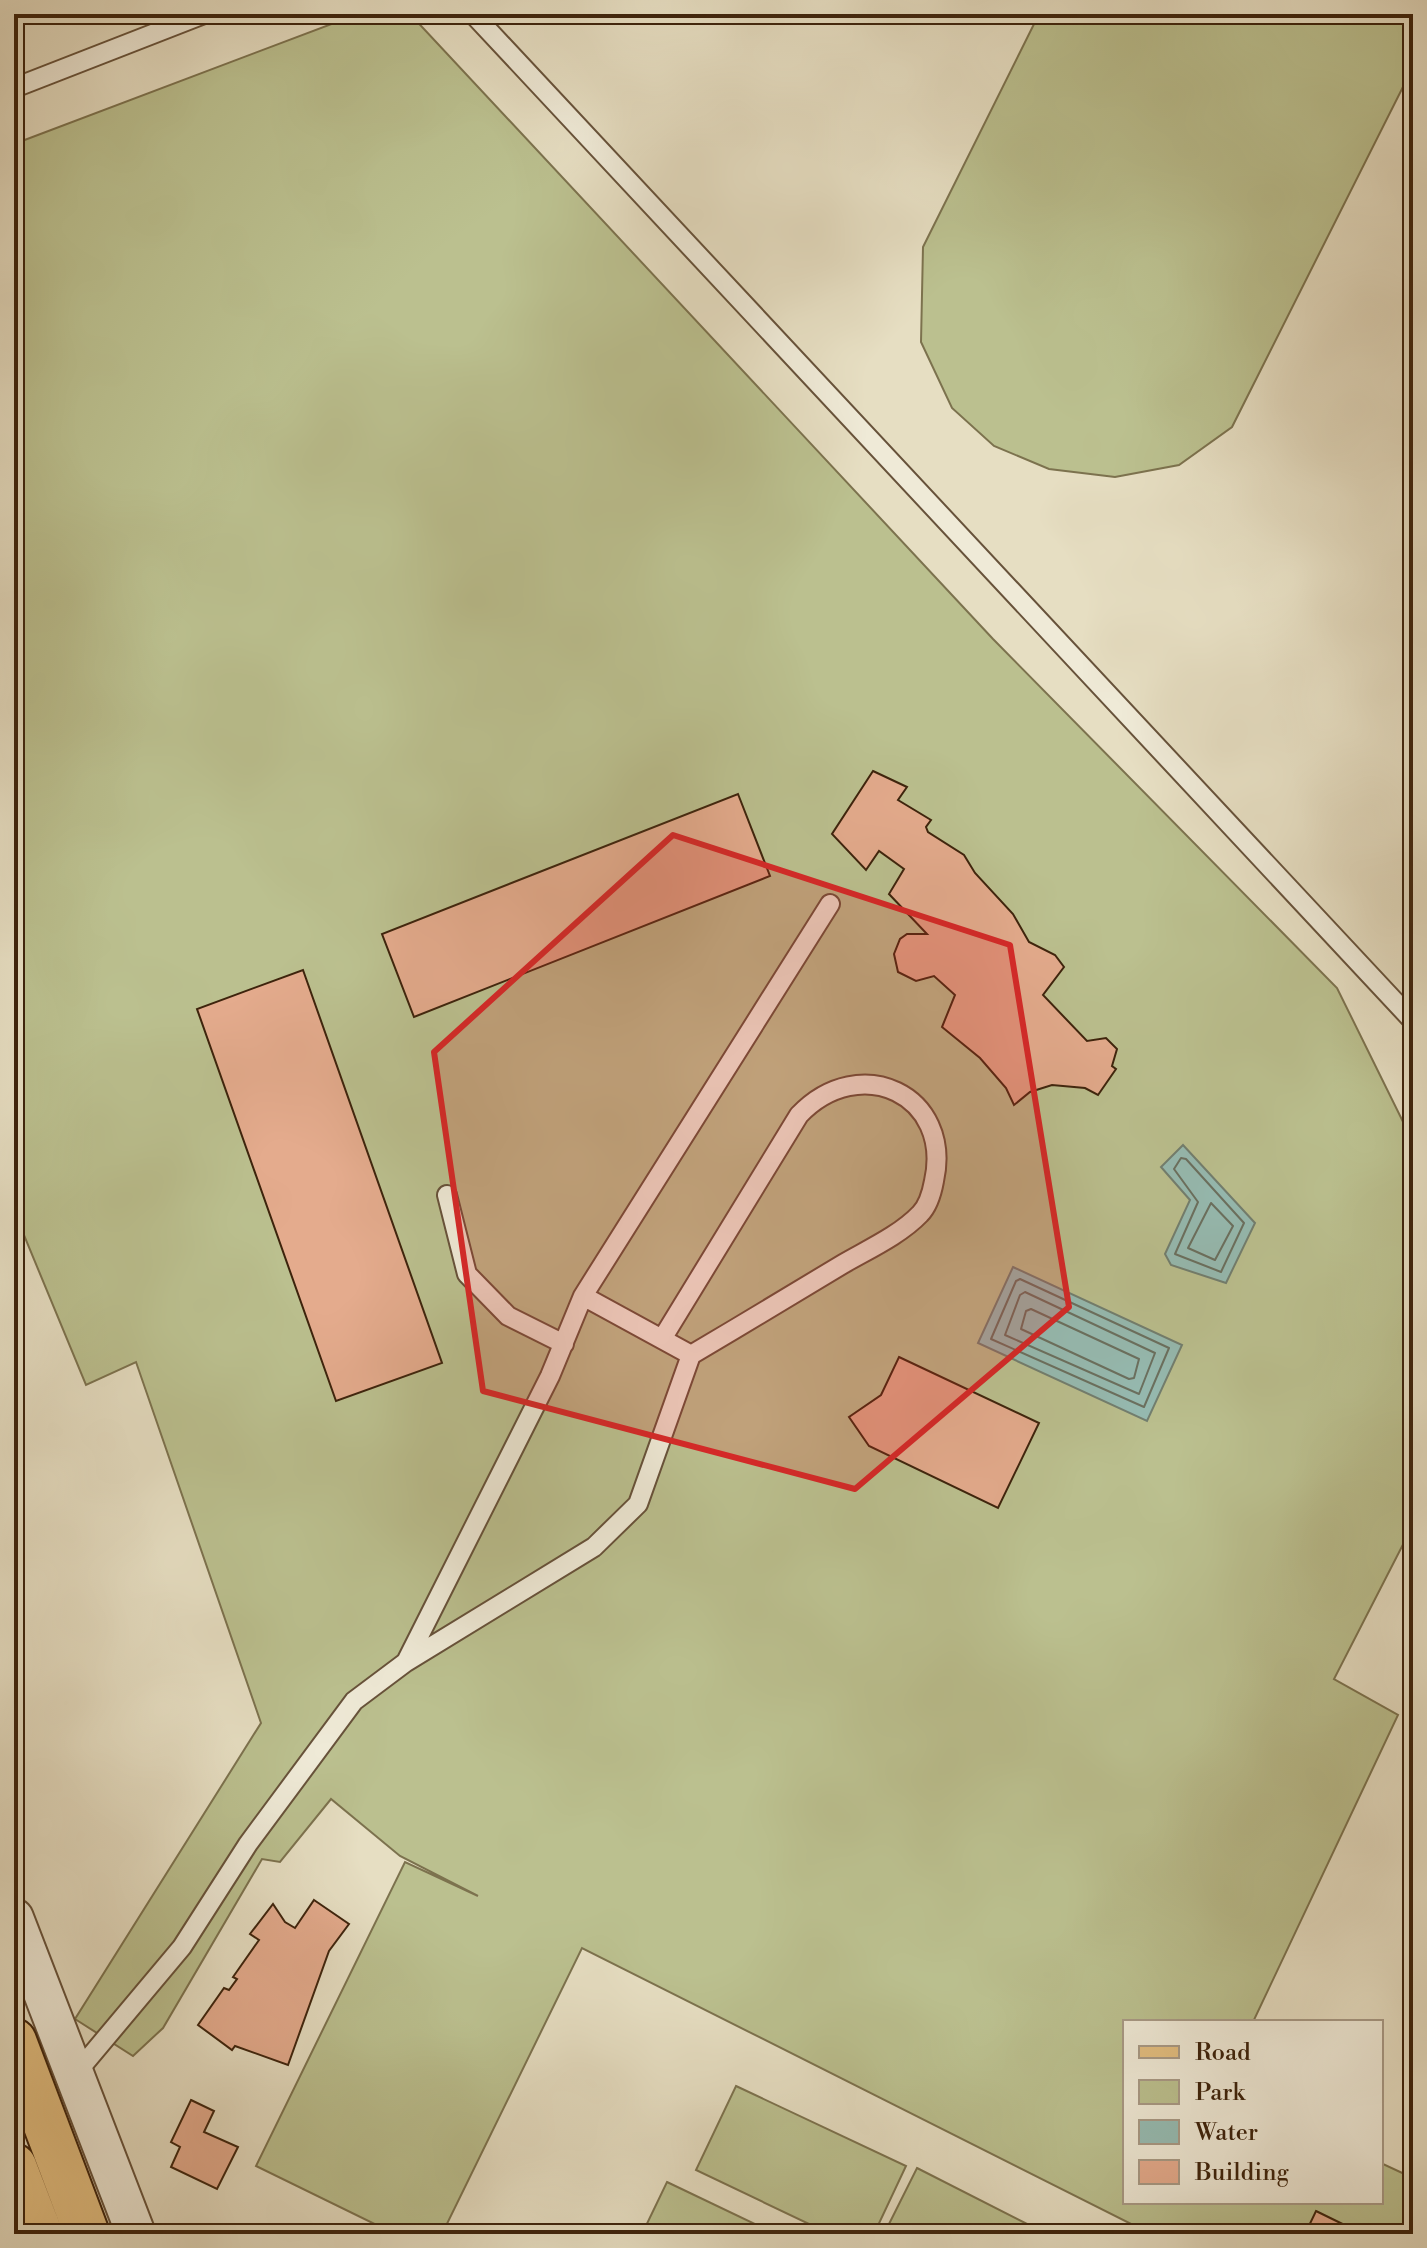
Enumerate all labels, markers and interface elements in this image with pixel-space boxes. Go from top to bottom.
legend [1123,2020,1383,2204]
text: Road [1195,2038,1251,2068]
text: Park [1195,2078,1246,2108]
text: Water [1194,2118,1258,2148]
text: Building [1194,2158,1289,2188]

